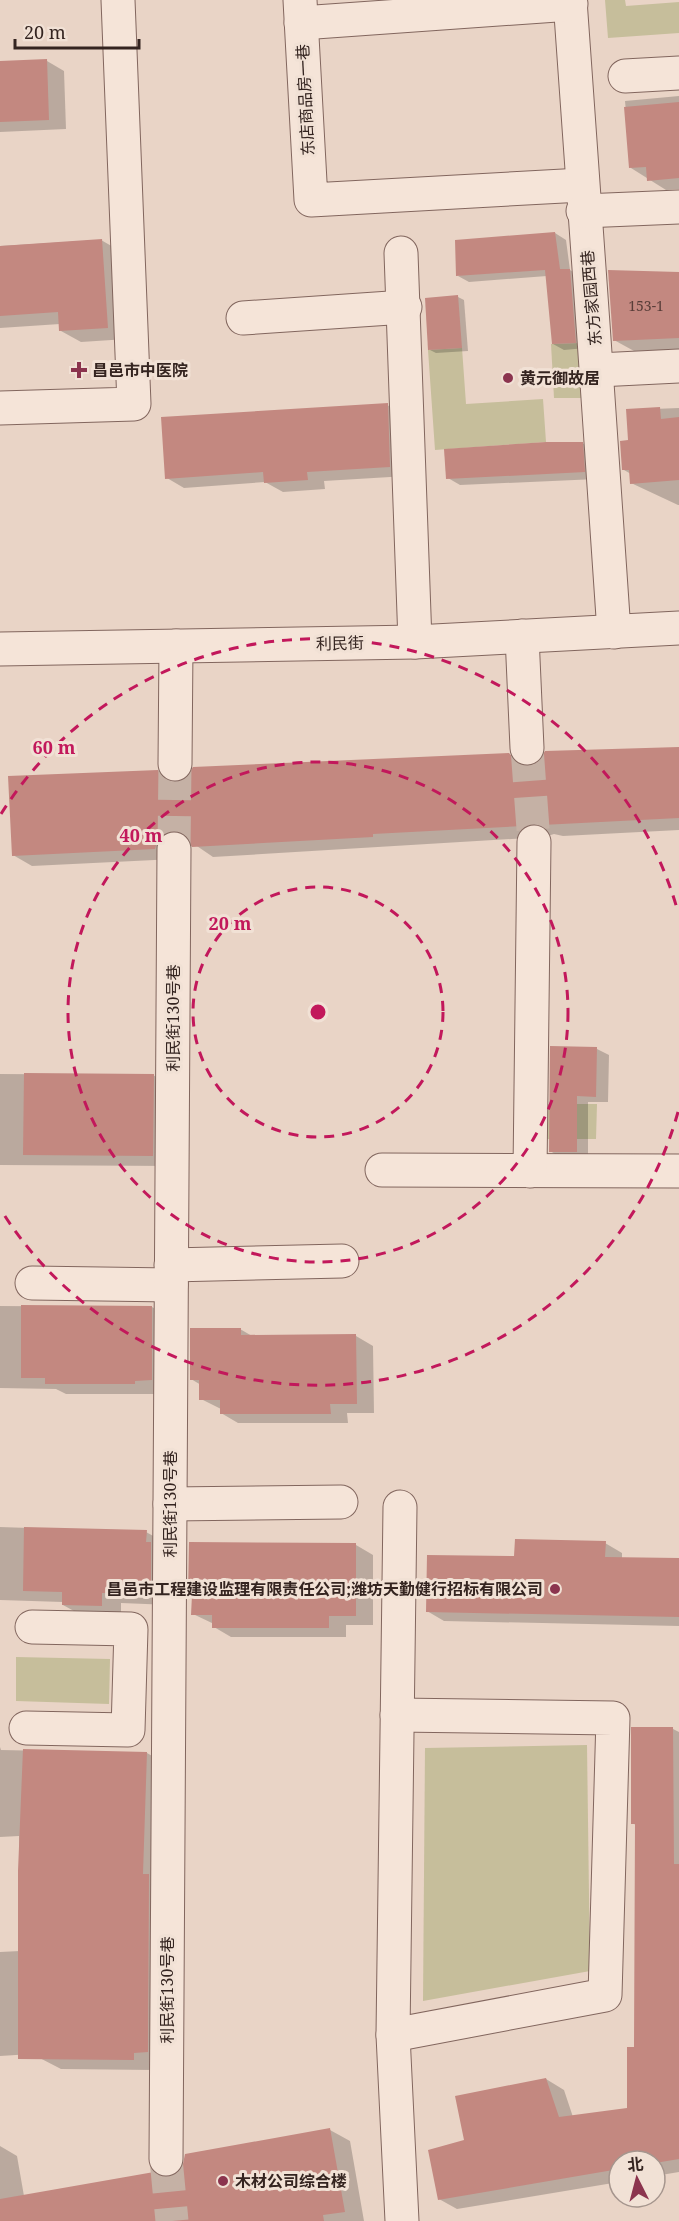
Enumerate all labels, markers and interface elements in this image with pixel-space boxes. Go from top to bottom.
scale bar [15,12,140,50]
text: 20 m [24,20,66,44]
street label: 东店商品房一巷 [291,43,319,157]
street label: 东方家园西巷 [576,249,606,347]
house number: 153-1 [628,296,664,315]
place label: 昌邑市中医院 [92,359,188,381]
marker: 昌邑市中医院 [70,361,88,379]
place label: 黄元御故居 [520,367,600,389]
marker: 黄元御故居 [501,371,515,385]
street label: 利民街 [316,632,364,654]
text: 60 m [33,735,76,759]
text: 40 m [120,823,163,847]
text: 20 m [209,911,252,935]
street label: 利民街130号巷 [162,965,184,1071]
centre of rings [308,1002,328,1022]
street label: 利民街130号巷 [159,1451,181,1557]
place label: 昌邑市工程建设监理有限责任公司;潍坊天勤健行招标有限公司 [106,1578,543,1600]
marker: 昌邑市工程建设监理有限责任公司;潍坊天勤健行招标有限公司 [548,1582,562,1596]
street label: 利民街130号巷 [156,1937,178,2043]
north arrow [607,2149,667,2209]
text: 北 [626,2152,645,2176]
place label: 木材公司综合楼 [235,2170,347,2192]
marker: 木材公司综合楼 [216,2174,230,2188]

